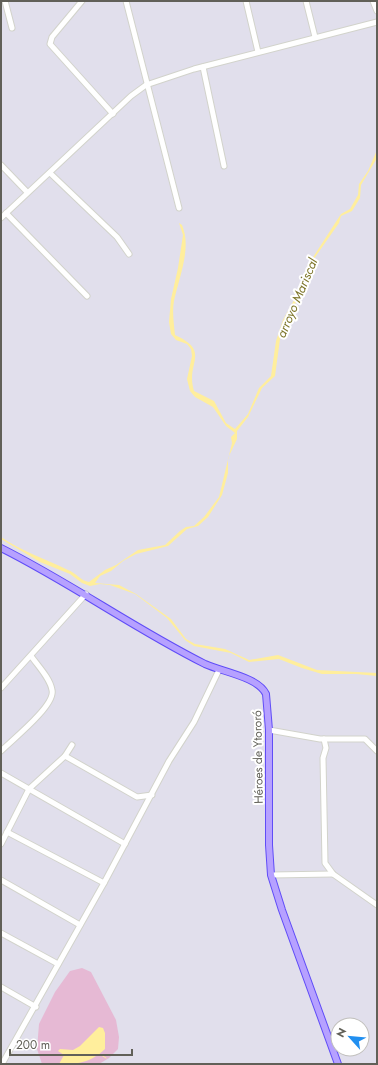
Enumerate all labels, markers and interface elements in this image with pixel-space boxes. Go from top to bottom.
water label: arroyo Mariscal [272,254,323,341]
street label: Héroes de Ytororó [248,710,268,804]
north arrow [330,1017,370,1057]
text: N [332,1025,350,1040]
scale bar [10,1031,132,1057]
text: 200 m [16,1036,50,1054]

